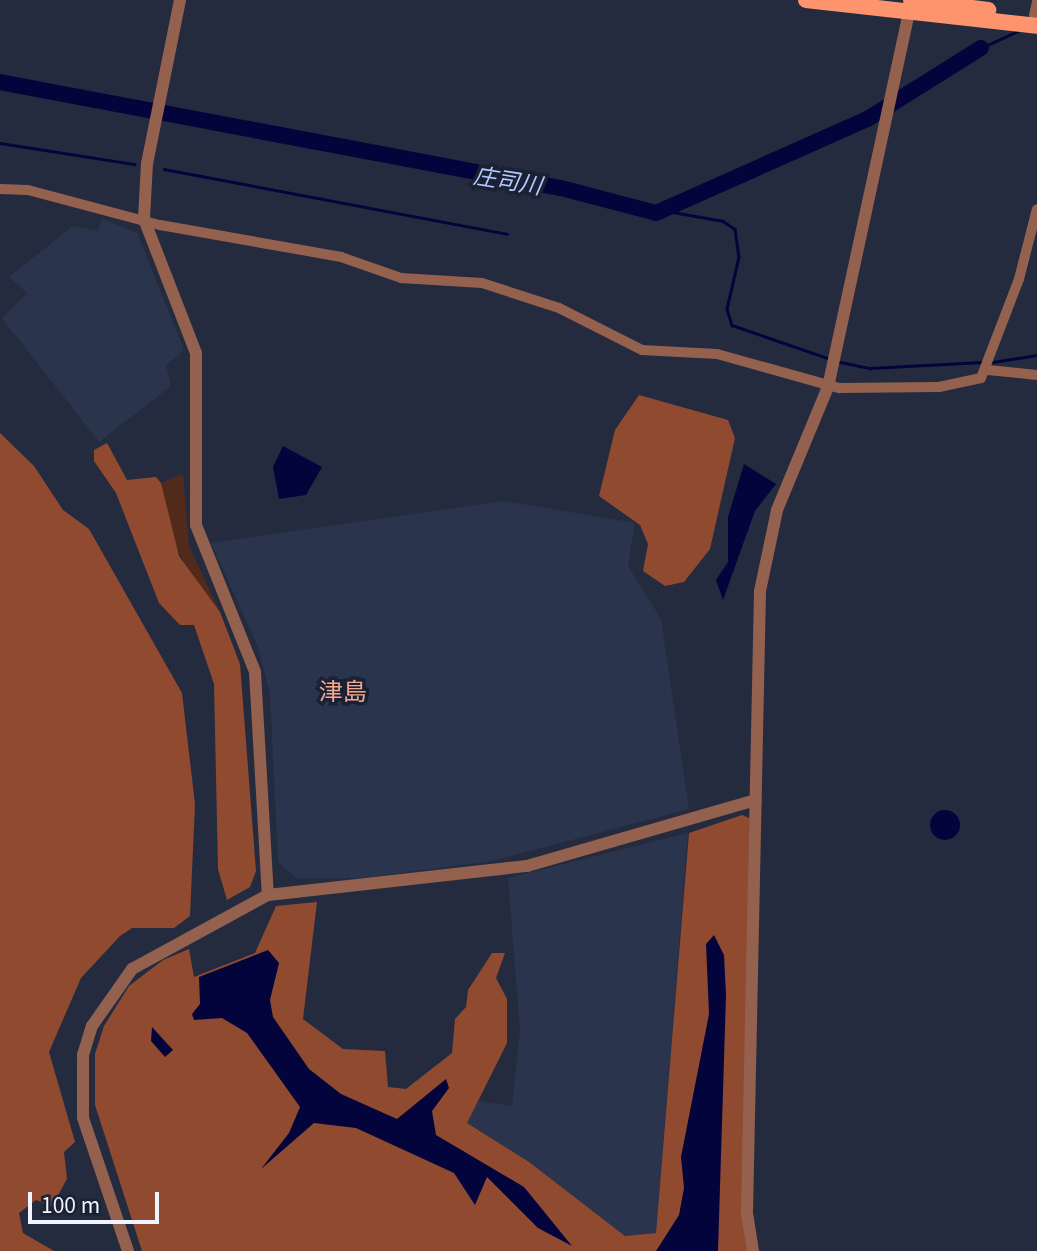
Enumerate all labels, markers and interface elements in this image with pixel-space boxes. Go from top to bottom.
water label: 庄司川 [472,160,544,198]
district label: 津島 [319,676,367,704]
scale bar [32,1178,163,1222]
text: 100 m [41,1189,100,1219]

